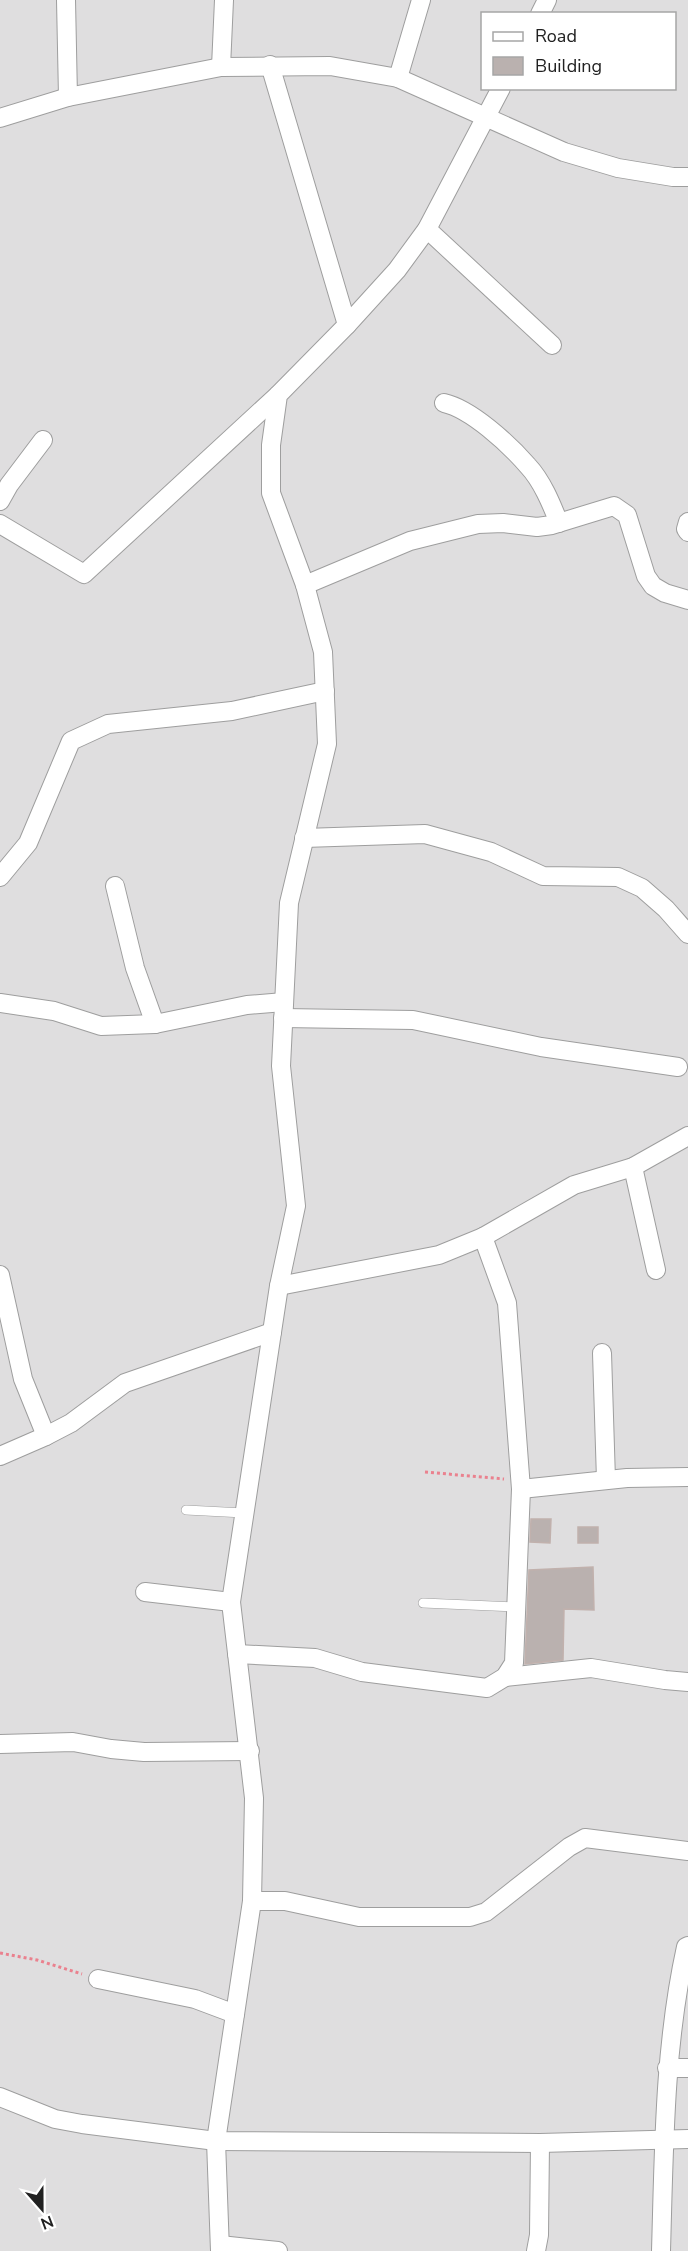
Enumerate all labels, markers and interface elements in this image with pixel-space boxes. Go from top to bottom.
legend [481,12,676,90]
text: Road [535,24,577,48]
text: Building [535,54,602,78]
north arrow [12,2179,72,2239]
text: N [37,2210,57,2234]

